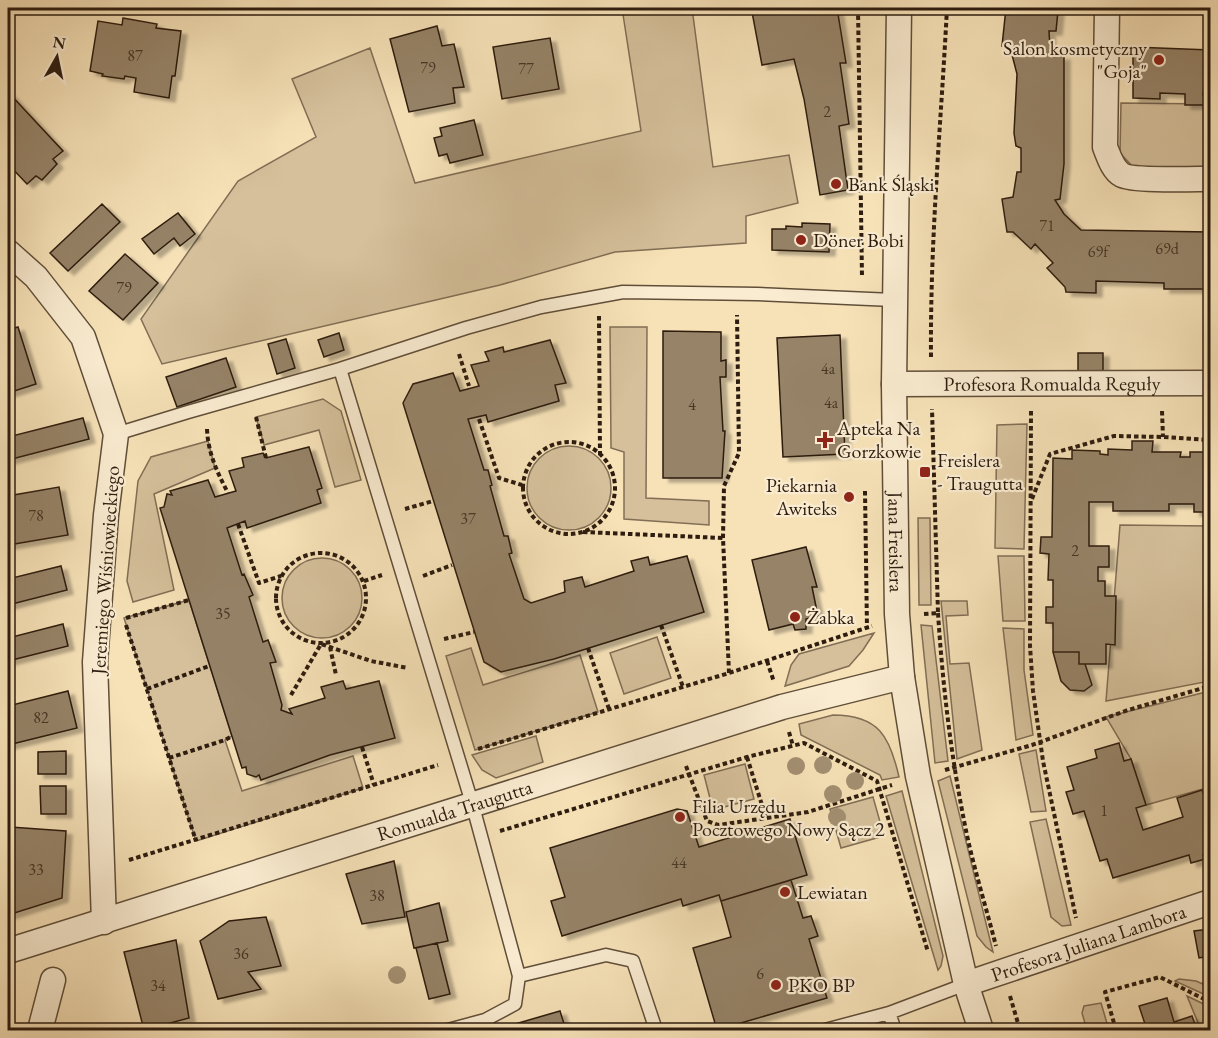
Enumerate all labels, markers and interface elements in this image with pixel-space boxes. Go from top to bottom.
north arrow [27,27,87,87]
text: N [51,31,67,54]
place label: Salon kosmetyczny "Goja" [1003,35,1147,84]
house number: 87 [127,45,143,66]
marker: Salon kosmetyczny "Goja" [1152,53,1166,67]
house number: 79 [420,57,436,78]
house number: 77 [518,58,534,79]
house number: 2 [823,101,831,122]
place label: Bank Śląski [848,171,935,197]
marker: Bank Śląski [829,177,843,191]
house number: 71 [1039,215,1055,236]
place label: Döner Bobi [813,227,904,253]
marker: Döner Bobi [794,233,808,247]
house number: 69d [1155,238,1180,259]
house number: 69f [1088,241,1110,262]
house number: 79 [116,277,132,298]
house number: 4a [821,358,836,379]
street label: Profesora Romualda Reguły [943,370,1161,397]
house number: 4a [824,392,839,413]
house number: 4 [688,394,696,415]
place label: Apteka Na Gorzkowie [836,415,921,464]
marker: Apteka Na Gorzkowie [818,433,832,447]
place label: Freislera - Traugutta [937,447,1023,496]
street label: Jeremiego Wiśniowieckiego [85,465,125,677]
marker: Freislera - Traugutta [918,465,932,479]
place label: Piekarnia Awiteks [766,472,837,521]
street label: Jana Freislera [882,489,910,593]
marker: Piekarnia Awiteks [842,490,856,504]
house number: 78 [28,505,44,526]
house number: 37 [460,508,476,529]
house number: 2 [1071,540,1079,561]
house number: 35 [215,603,231,624]
place label: Żabka [807,604,854,630]
marker: Żabka [788,610,802,624]
house number: 82 [33,707,49,728]
street label: Romualda Traugutta [373,774,535,847]
place label: Filia Urzędu Pocztowego Nowy Sącz 2 [692,793,885,842]
house number: 1 [1100,800,1108,821]
marker: Filia Urzędu Pocztowego Nowy Sącz 2 [673,810,687,824]
house number: 44 [671,852,687,873]
house number: 33 [28,859,44,880]
place label: Lewiatan [797,879,868,905]
house number: 38 [369,885,385,906]
marker: Lewiatan [778,885,792,899]
street label: Profesora Juliana Lambora [987,898,1189,988]
house number: 36 [233,943,249,964]
house number: 6 [756,963,764,984]
place label: PKO BP [788,972,855,998]
house number: 34 [150,975,166,996]
marker: PKO BP [769,978,783,992]

